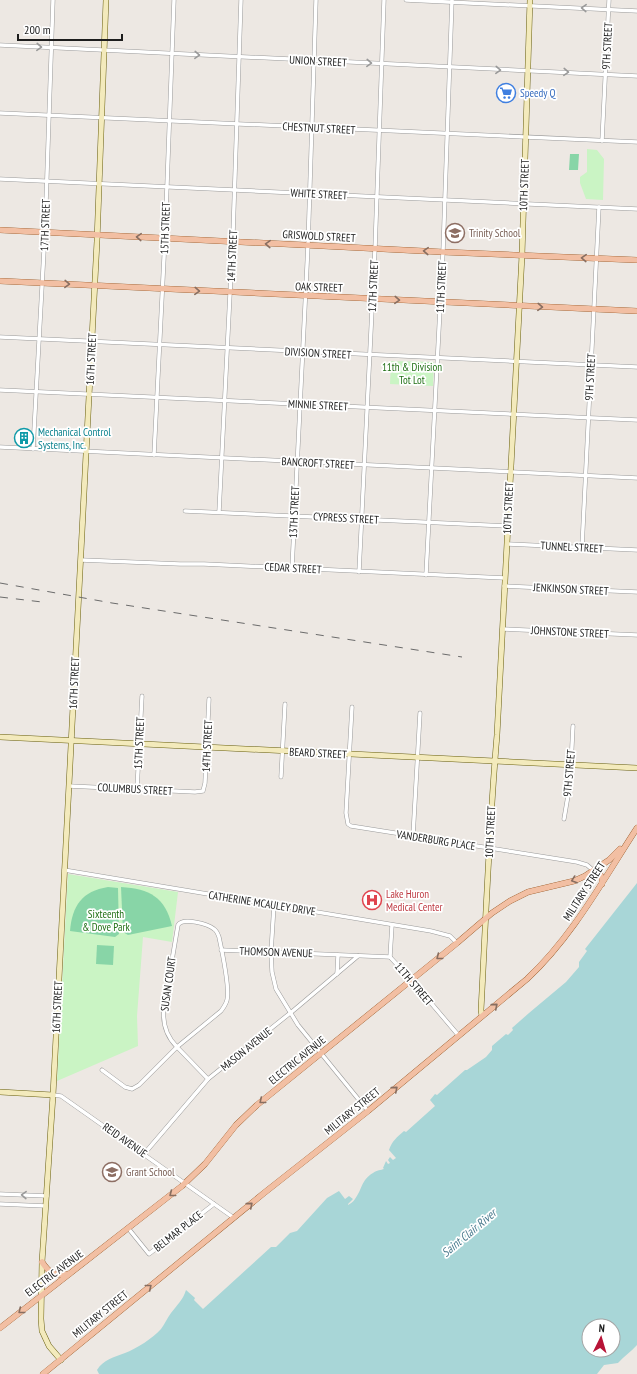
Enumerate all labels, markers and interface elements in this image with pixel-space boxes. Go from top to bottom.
one-way arrow [581,4,587,12]
scale bar [18,16,122,42]
text: 200 m [24,22,51,37]
street label: 9TH STREET [599,22,615,70]
one-way arrow [36,43,42,52]
one-way arrow [194,51,200,59]
street label: UNION STREET [289,52,347,70]
one-way arrow [366,59,372,68]
one-way arrow [495,66,501,74]
one-way arrow [563,68,569,77]
supermarket icon: Speedy Q [495,82,517,104]
place label: Speedy Q [520,86,556,100]
street label: CHESTNUT STREET [282,119,356,137]
street label: 10TH STREET [516,159,532,211]
street label: WHITE STREET [290,186,348,202]
street label: 17TH STREET [37,199,53,251]
street label: 15TH STREET [157,202,173,254]
school or university icon: Trinity School [444,222,466,244]
place label: Trinity School [469,226,521,240]
street label: GRISWOLD STREET [282,227,356,245]
street label: 14TH STREET [224,229,240,282]
one-way arrow [136,233,142,241]
one-way arrow [265,239,271,248]
one-way arrow [423,247,429,256]
one-way arrow [581,254,587,262]
street label: 12TH STREET [365,259,381,312]
street label: 11TH STREET [433,260,449,313]
street label: OAK STREET [295,279,343,295]
one-way arrow [64,280,70,289]
one-way arrow [194,286,200,295]
one-way arrow [394,296,400,305]
one-way arrow [537,303,543,311]
street label: 16TH STREET [83,332,99,385]
street label: DIVISION STREET [284,344,352,362]
street label: 9TH STREET [582,353,598,401]
park label: 11th & Division Tot Lot [382,360,442,387]
street label: MINNIE STREET [288,396,349,414]
place label: Mechanical Control Systems, Inc. [38,425,111,452]
building icon: Mechanical Control Systems, Inc. [13,427,35,449]
street label: BANCROFT STREET [281,454,355,472]
street label: 10TH STREET [500,481,516,534]
street label: 13TH STREET [286,485,302,538]
street label: CYPRESS STREET [313,509,379,527]
street label: TUNNEL STREET [540,538,604,556]
street label: CEDAR STREET [264,560,322,576]
street label: JENKINSON STREET [532,580,609,598]
street label: JOHNSTONE STREET [530,623,609,641]
street label: 16TH STREET [66,656,82,709]
street label: 15TH STREET [131,716,147,769]
street label: 14TH STREET [199,719,215,772]
street label: BEARD STREET [289,744,347,762]
street label: 9TH STREET [560,749,578,797]
street label: COLUMBUS STREET [97,780,173,798]
street label: 10TH STREET [482,805,498,858]
street label: VANDERBURG PLACE [395,827,477,853]
street label: MILITARY STREET [560,859,608,923]
one-way arrow [570,876,577,884]
place label: Lake Huron Medical Center [386,887,443,914]
street label: CATHERINE MCAULEY DRIVE [207,888,317,918]
hospital icon: Lake Huron Medical Center [361,889,383,911]
park label: Sixteenth & Dove Park [82,907,130,934]
street label: THOMSON AVENUE [239,944,313,960]
one-way arrow [436,952,443,959]
street label: SUSAN COURT [157,956,179,1012]
street label: 11TH STREET [392,959,436,1009]
street label: 16TH STREET [49,980,65,1033]
one-way arrow [490,1003,498,1010]
street label: MASON AVENUE [218,1024,275,1074]
street label: ELECTRIC AVENUE [266,1033,329,1087]
street label: MILITARY STREET [321,1084,383,1138]
one-way arrow [391,1086,398,1093]
one-way arrow [260,1096,267,1103]
street label: REID AVENUE [100,1120,150,1161]
school or university icon: Grant School [101,1161,123,1183]
place label: Grant School [126,1165,175,1179]
one-way arrow [169,1189,176,1196]
one-way arrow [21,1190,27,1199]
one-way arrow [245,1202,252,1209]
water label: Saint Clair River [438,1204,500,1260]
street label: BELMAR PLACE [151,1207,206,1255]
street label: ELECTRIC AVENUE [22,1246,86,1299]
one-way arrow [145,1285,152,1292]
street label: MILITARY STREET [69,1287,131,1341]
one-way arrow [18,1306,25,1313]
north arrow [581,1318,621,1358]
text: N [598,1321,605,1335]

